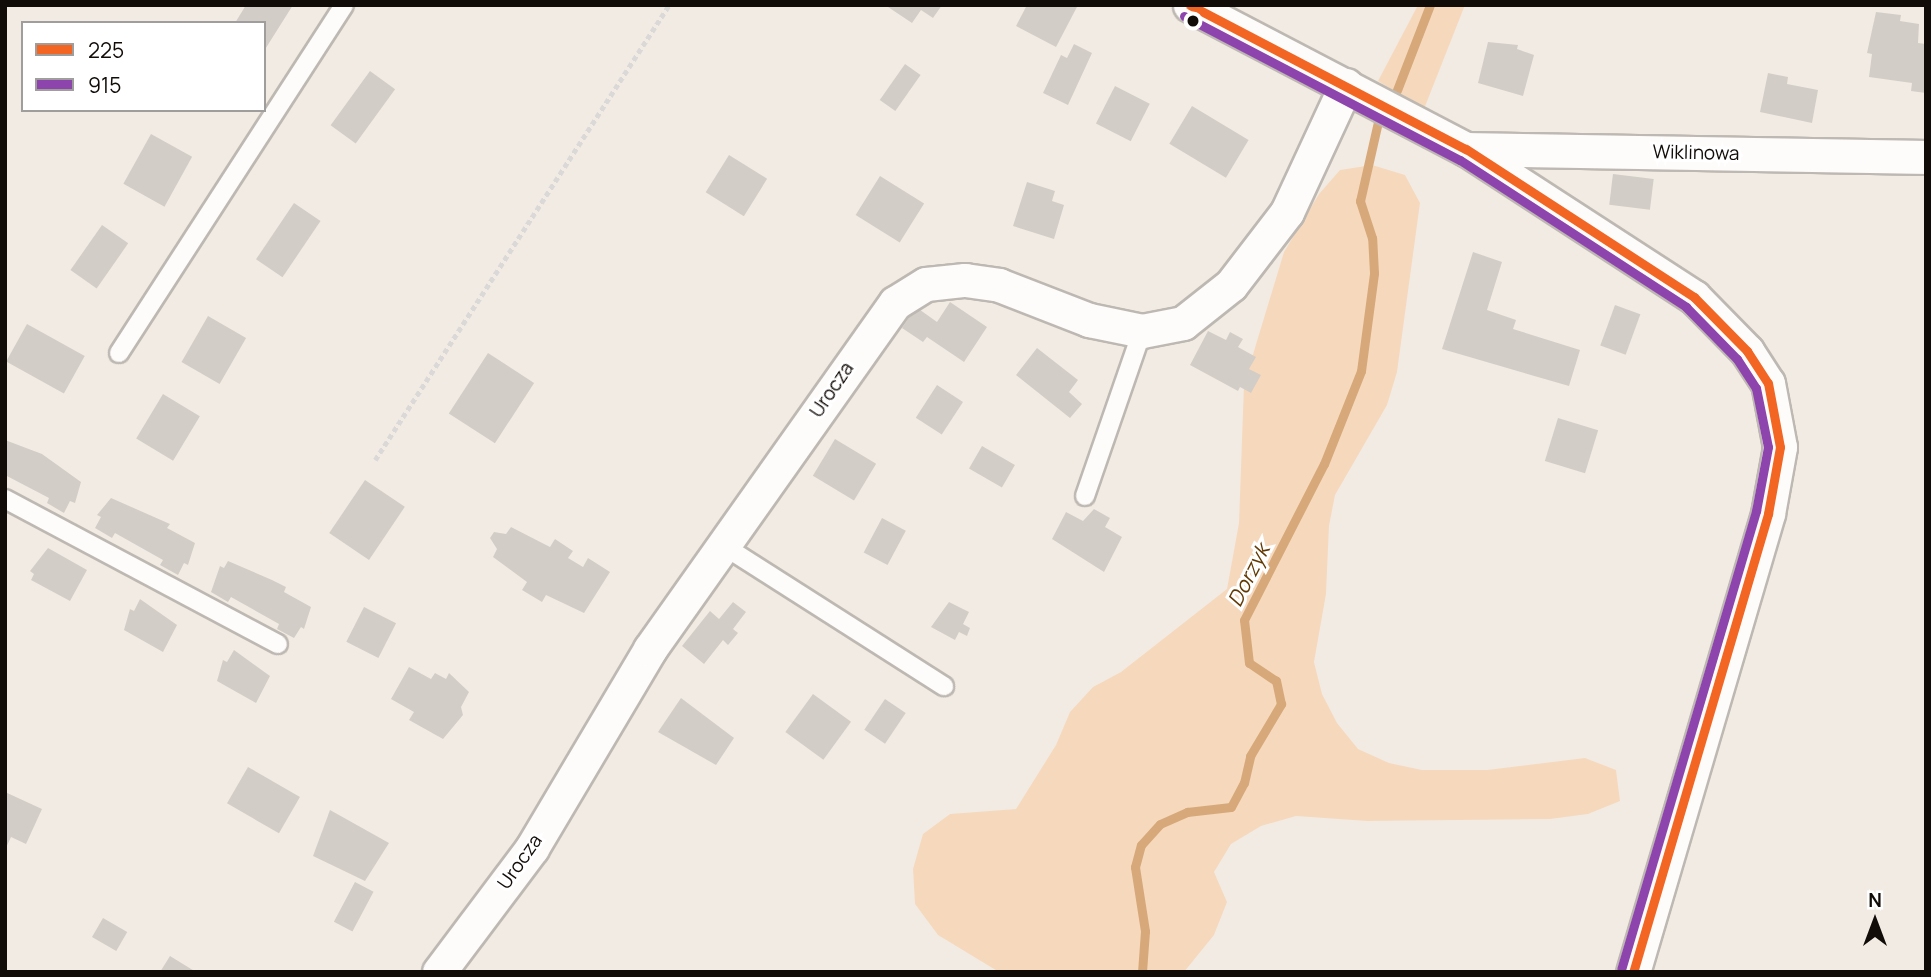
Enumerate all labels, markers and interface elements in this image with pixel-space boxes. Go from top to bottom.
unlabelled marker [1186,14,1200,28]
legend [21,21,266,112]
text: 225 [88,36,124,64]
text: 915 [88,71,121,99]
street label: Wiklinowa [1652,141,1740,165]
street label: Urocza [805,358,859,422]
water label: Dorzyk [1222,540,1274,610]
street label: Urocza [493,830,547,894]
north arrow [1840,886,1910,956]
text: N [1868,887,1882,913]

